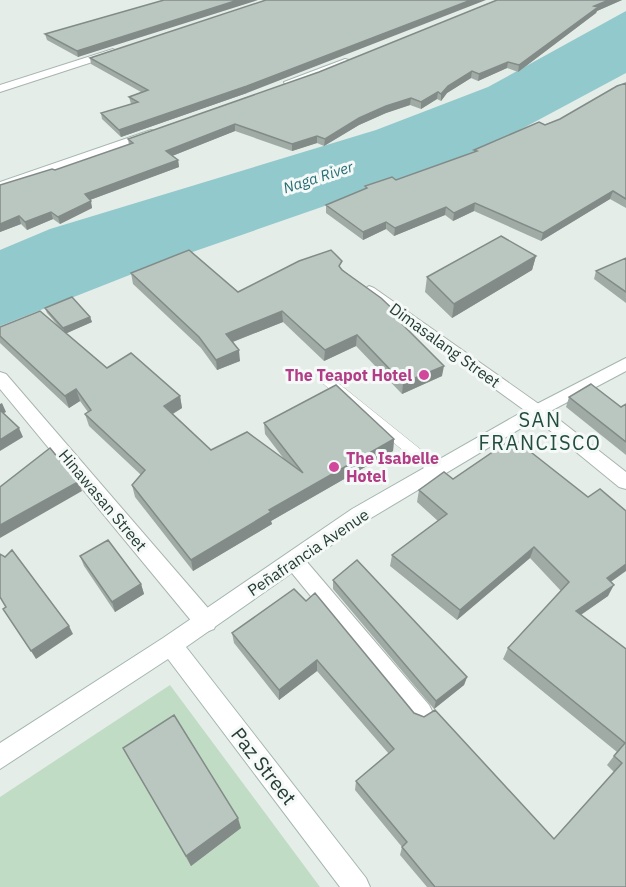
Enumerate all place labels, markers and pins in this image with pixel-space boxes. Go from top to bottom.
place label: The Teapot Hotel [285,365,412,385]
marker: The Teapot Hotel [417,368,431,382]
place label: The Isabelle Hotel [346,448,439,486]
marker: The Isabelle Hotel [327,460,341,474]

